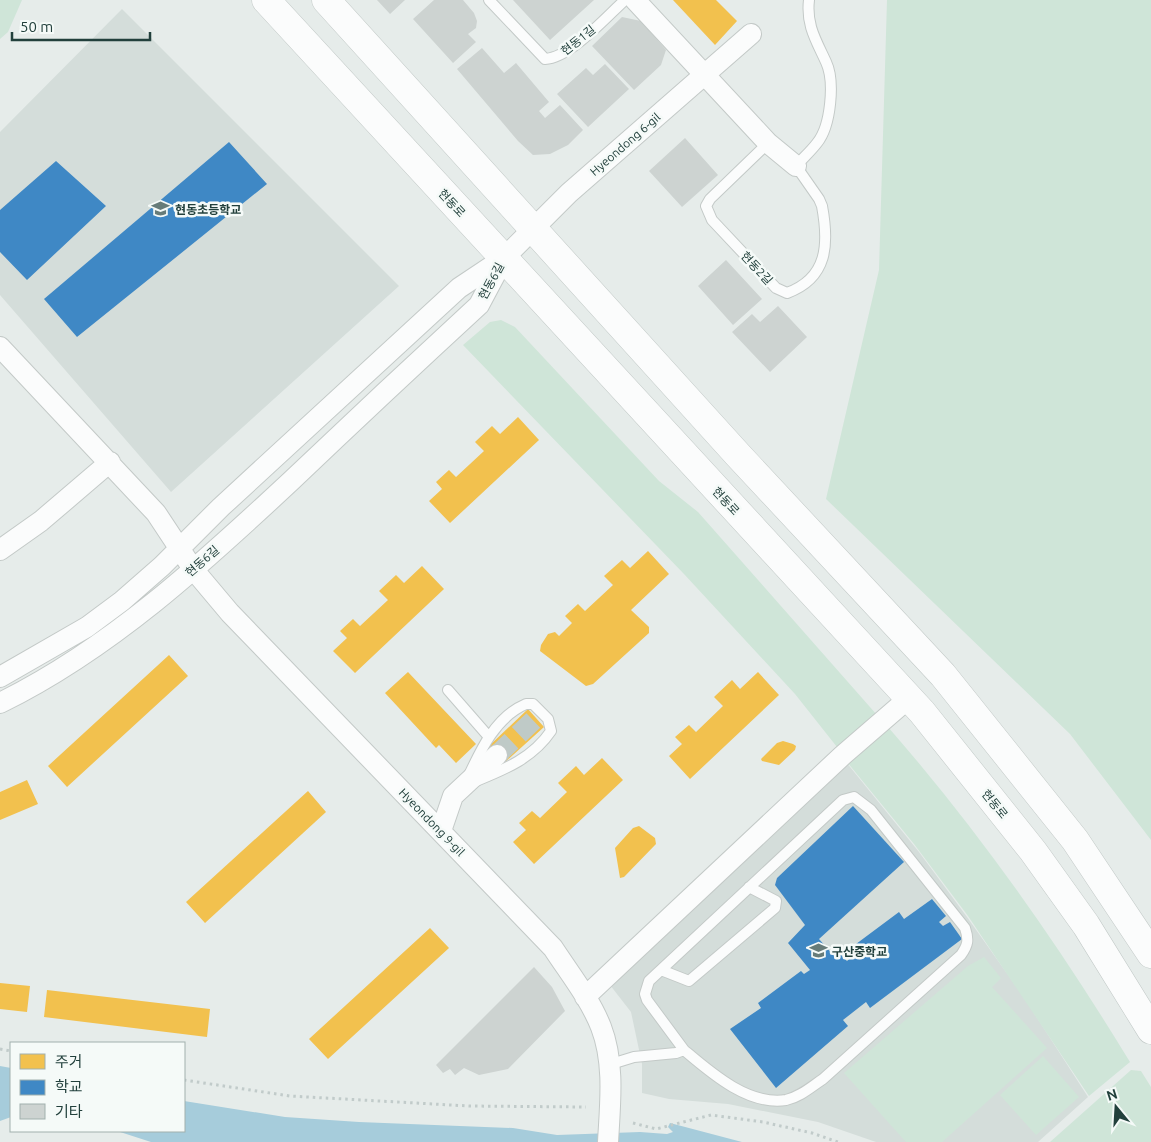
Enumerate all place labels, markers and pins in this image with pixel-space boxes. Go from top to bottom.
school or university icon: 현동초등학교 [151,199,171,219]
place label: 현동초등학교 [175,203,241,216]
school or university icon: 구산중학교 [808,941,828,961]
place label: 구산중학교 [832,945,887,958]

